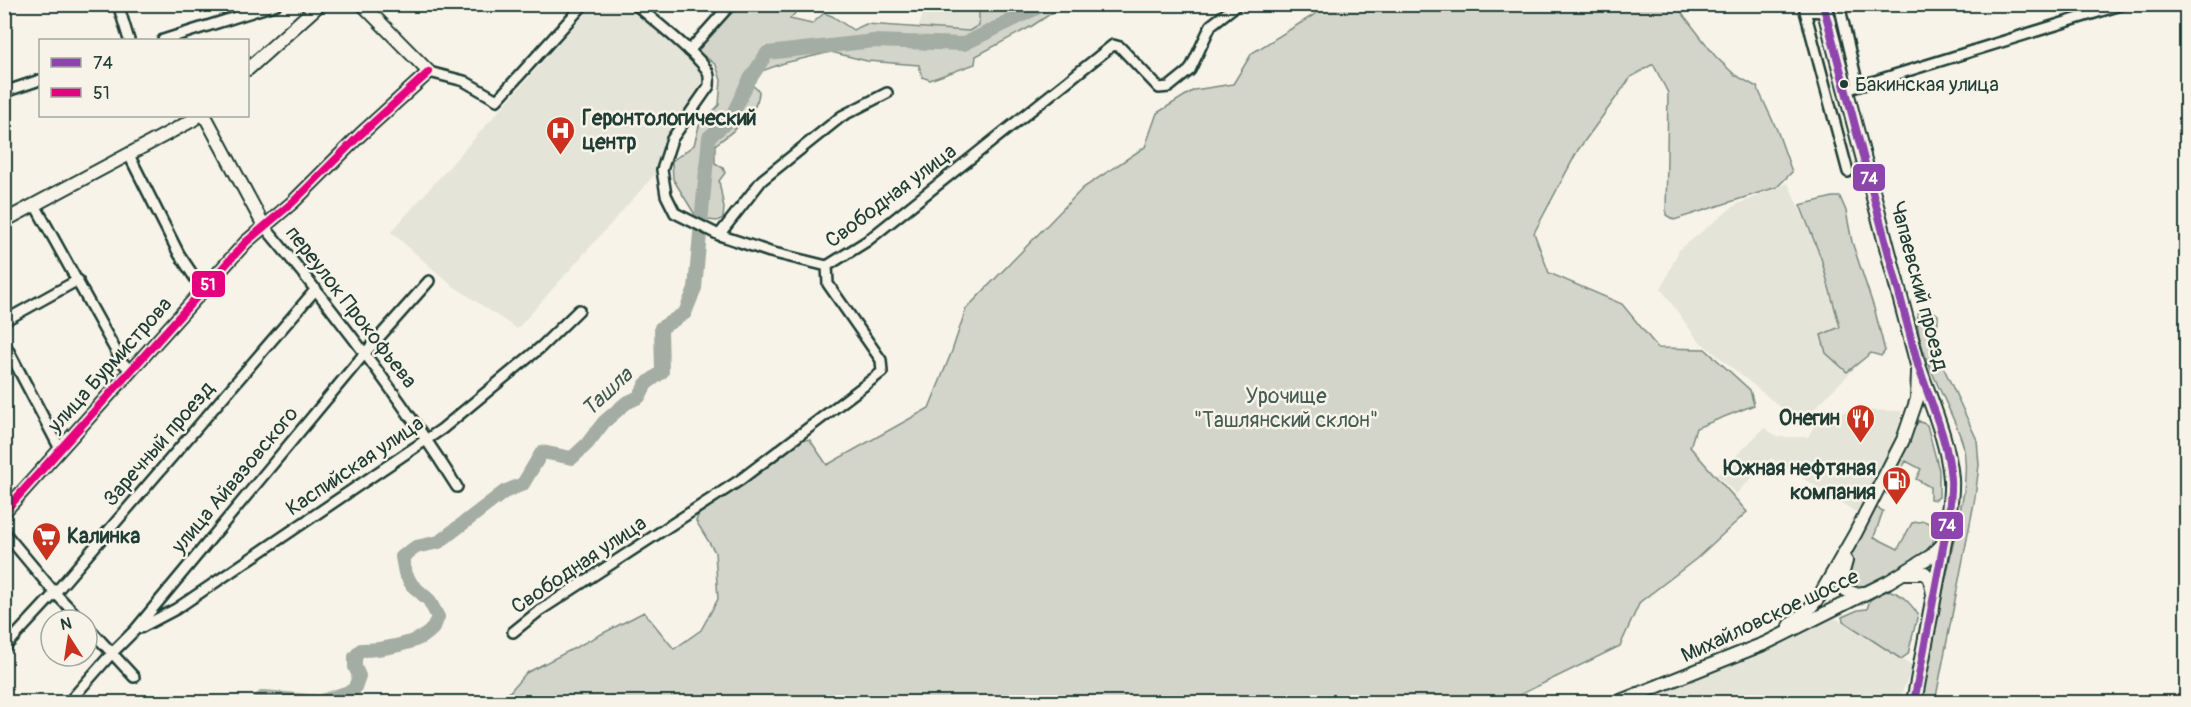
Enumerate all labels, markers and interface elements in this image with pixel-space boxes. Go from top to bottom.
legend [39,39,249,117]
text: 74 [93,52,114,75]
place label: Бакинская улица [1855,72,1999,97]
marker: Бакинская улица [1838,78,1850,90]
text: 51 [93,82,110,105]
place label: Геронтологический центр [582,105,757,156]
hospital icon: Геронтологический центр [545,114,577,156]
street label: Свободная улица [820,138,962,254]
line badge: 74 [1852,163,1886,192]
text: 74 [1860,169,1879,189]
street label: Чапаевский проезд [1883,198,1955,374]
street label: переулок Прокофьева [279,220,423,394]
line badge: 51 [191,270,226,298]
text: 51 [201,275,215,295]
street label: улица Бурмистрова [41,291,178,439]
water label: Ташла [576,360,640,423]
street label: Заречный проезд [97,376,221,512]
park label: Урочище "Ташлянский склон" [1194,383,1378,434]
street label: улица Айвазовского [165,401,304,560]
restaurant icon: Онегин [1845,402,1877,444]
place label: Онегин [1779,405,1840,432]
street label: Каспийская улица [281,410,429,522]
place label: Южная нефтяная компания [1723,455,1876,506]
fuel station icon: Южная нефтяная компания [1881,464,1913,506]
street label: Свободная улица [506,510,652,620]
line badge: 74 [1930,511,1964,540]
text: 74 [1938,516,1957,536]
supermarket icon: Калинка [30,520,62,562]
place label: Калинка [67,523,141,550]
street label: Михайловское шоссе [1677,563,1864,669]
north arrow [39,608,99,668]
text: N [59,613,74,635]

